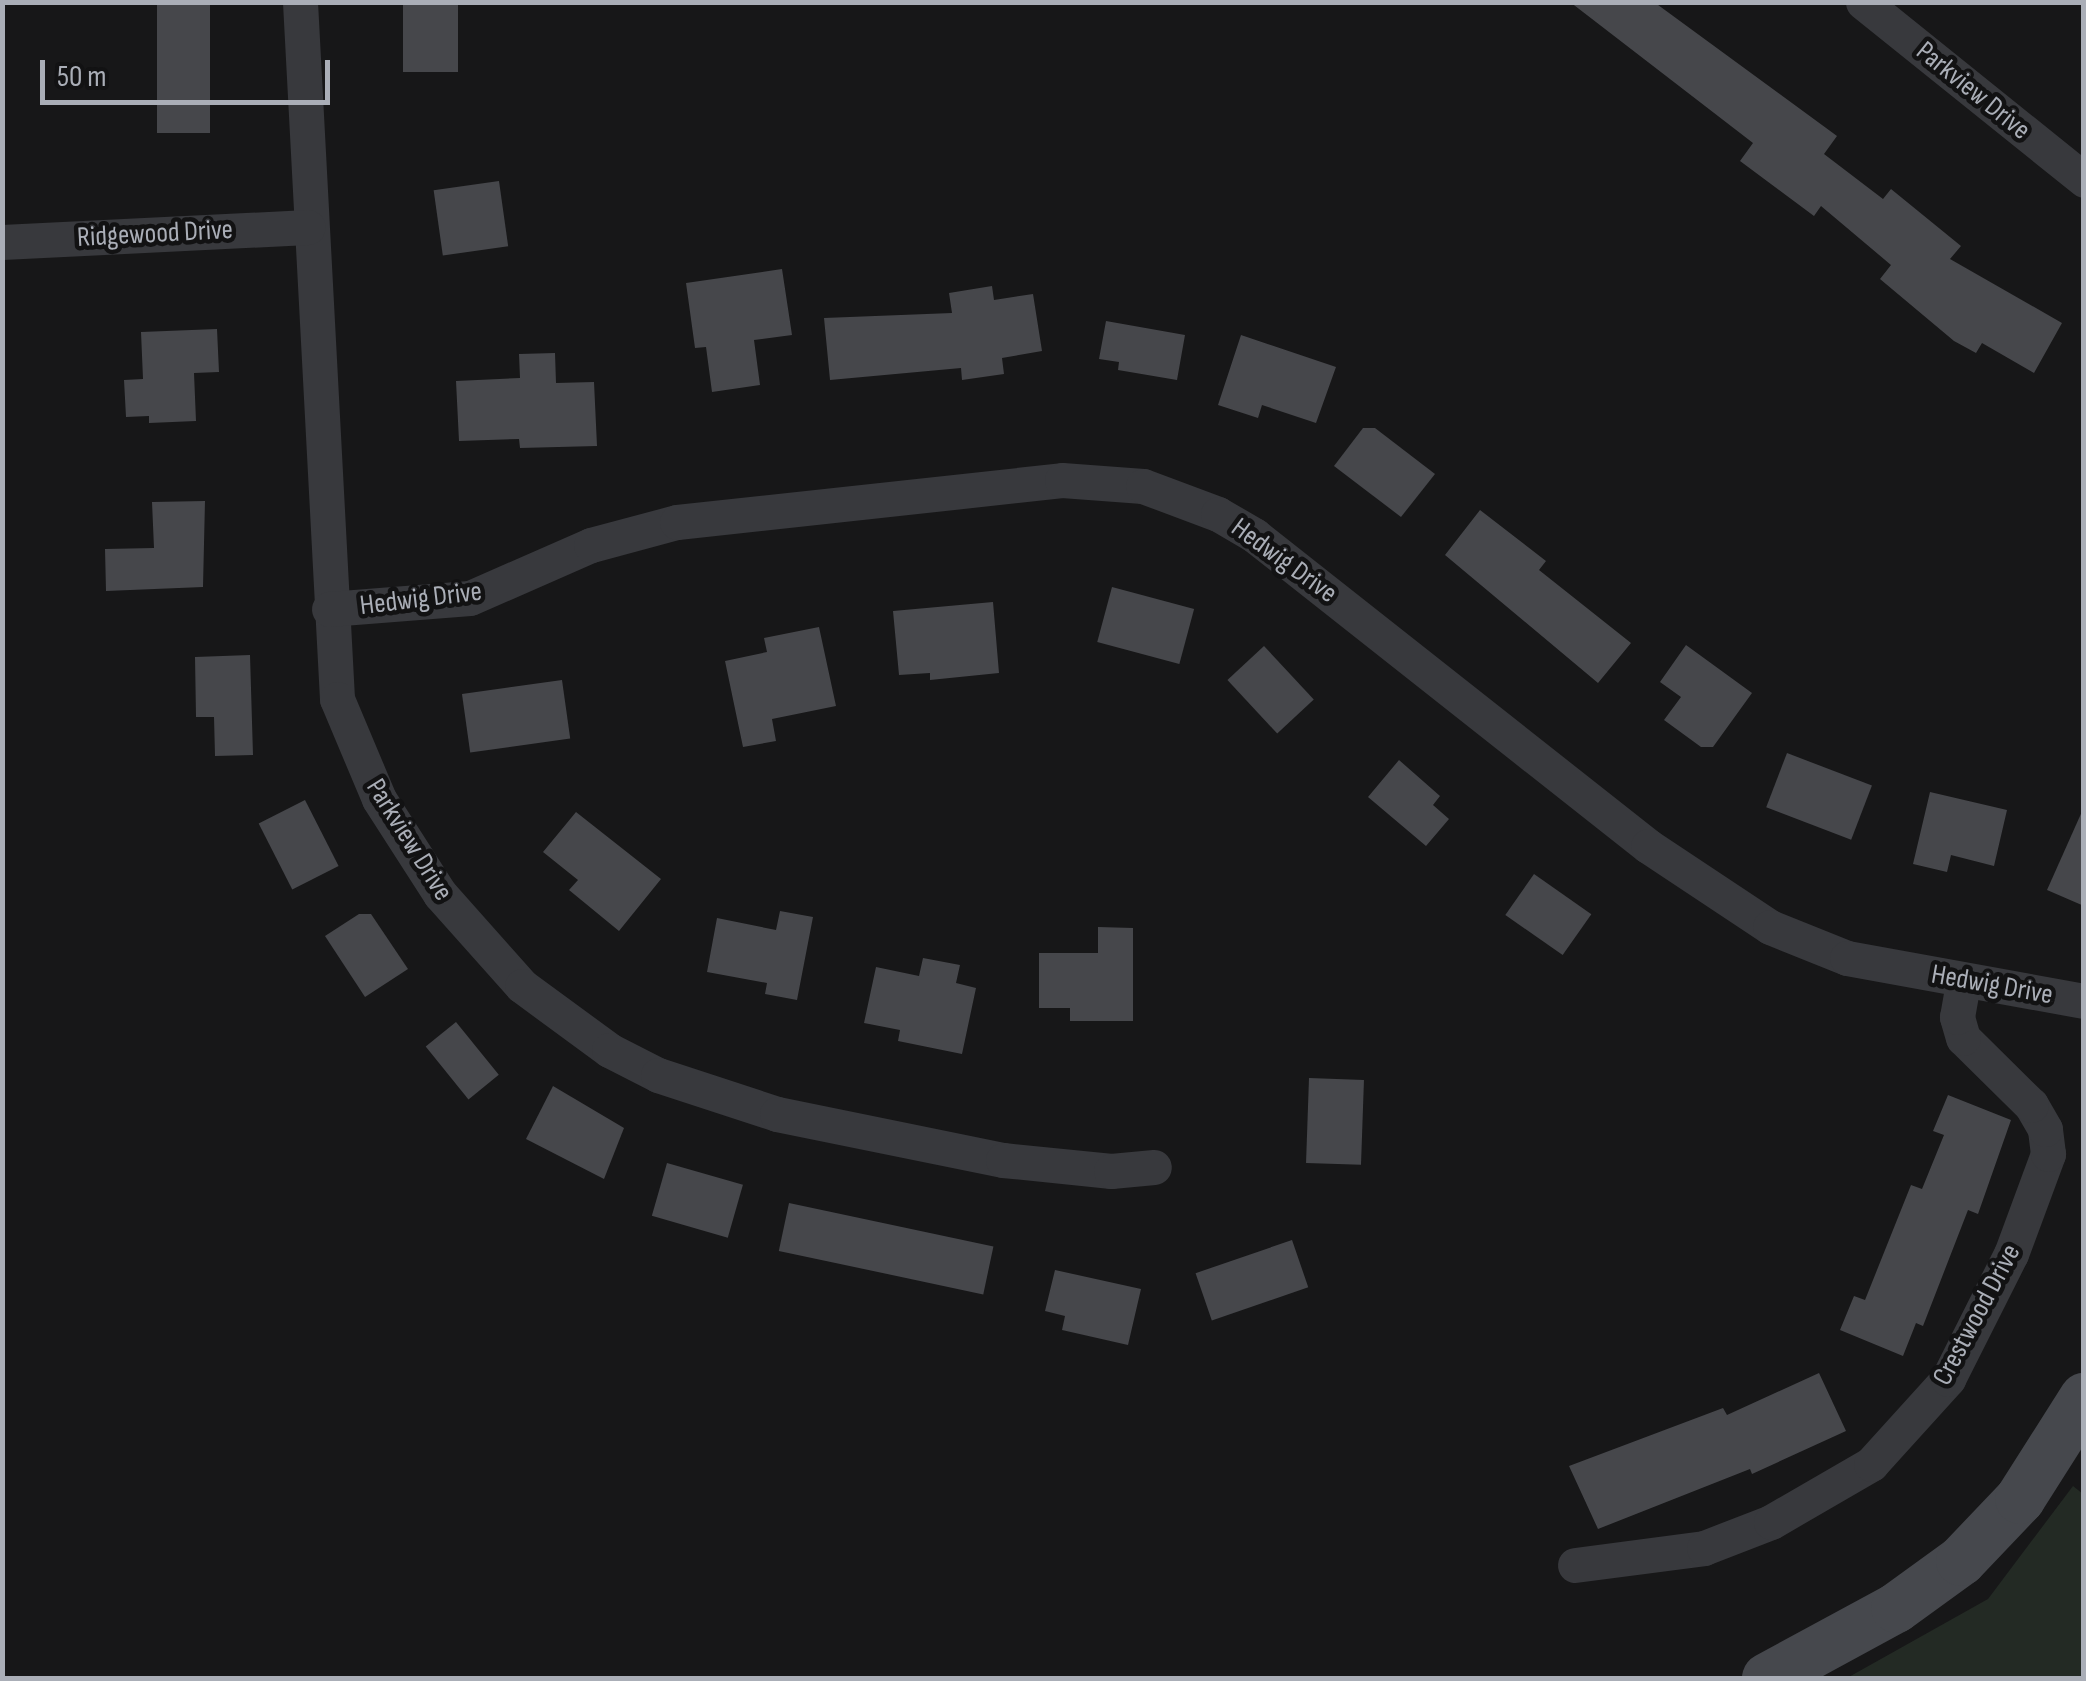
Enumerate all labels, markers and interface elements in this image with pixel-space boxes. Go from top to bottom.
street label: Parkview Drive [1909,35,2037,147]
scale bar [45,40,335,102]
text: 50 m [57,59,106,95]
street label: Ridgewood Drive [76,213,234,255]
street label: Hedwig Drive [1225,511,1343,611]
street label: Hedwig Drive [358,575,484,623]
street label: Parkview Drive [358,773,460,907]
street label: Hedwig Drive [1929,958,2055,1012]
street label: Crestwood Drive [1926,1239,2028,1391]

